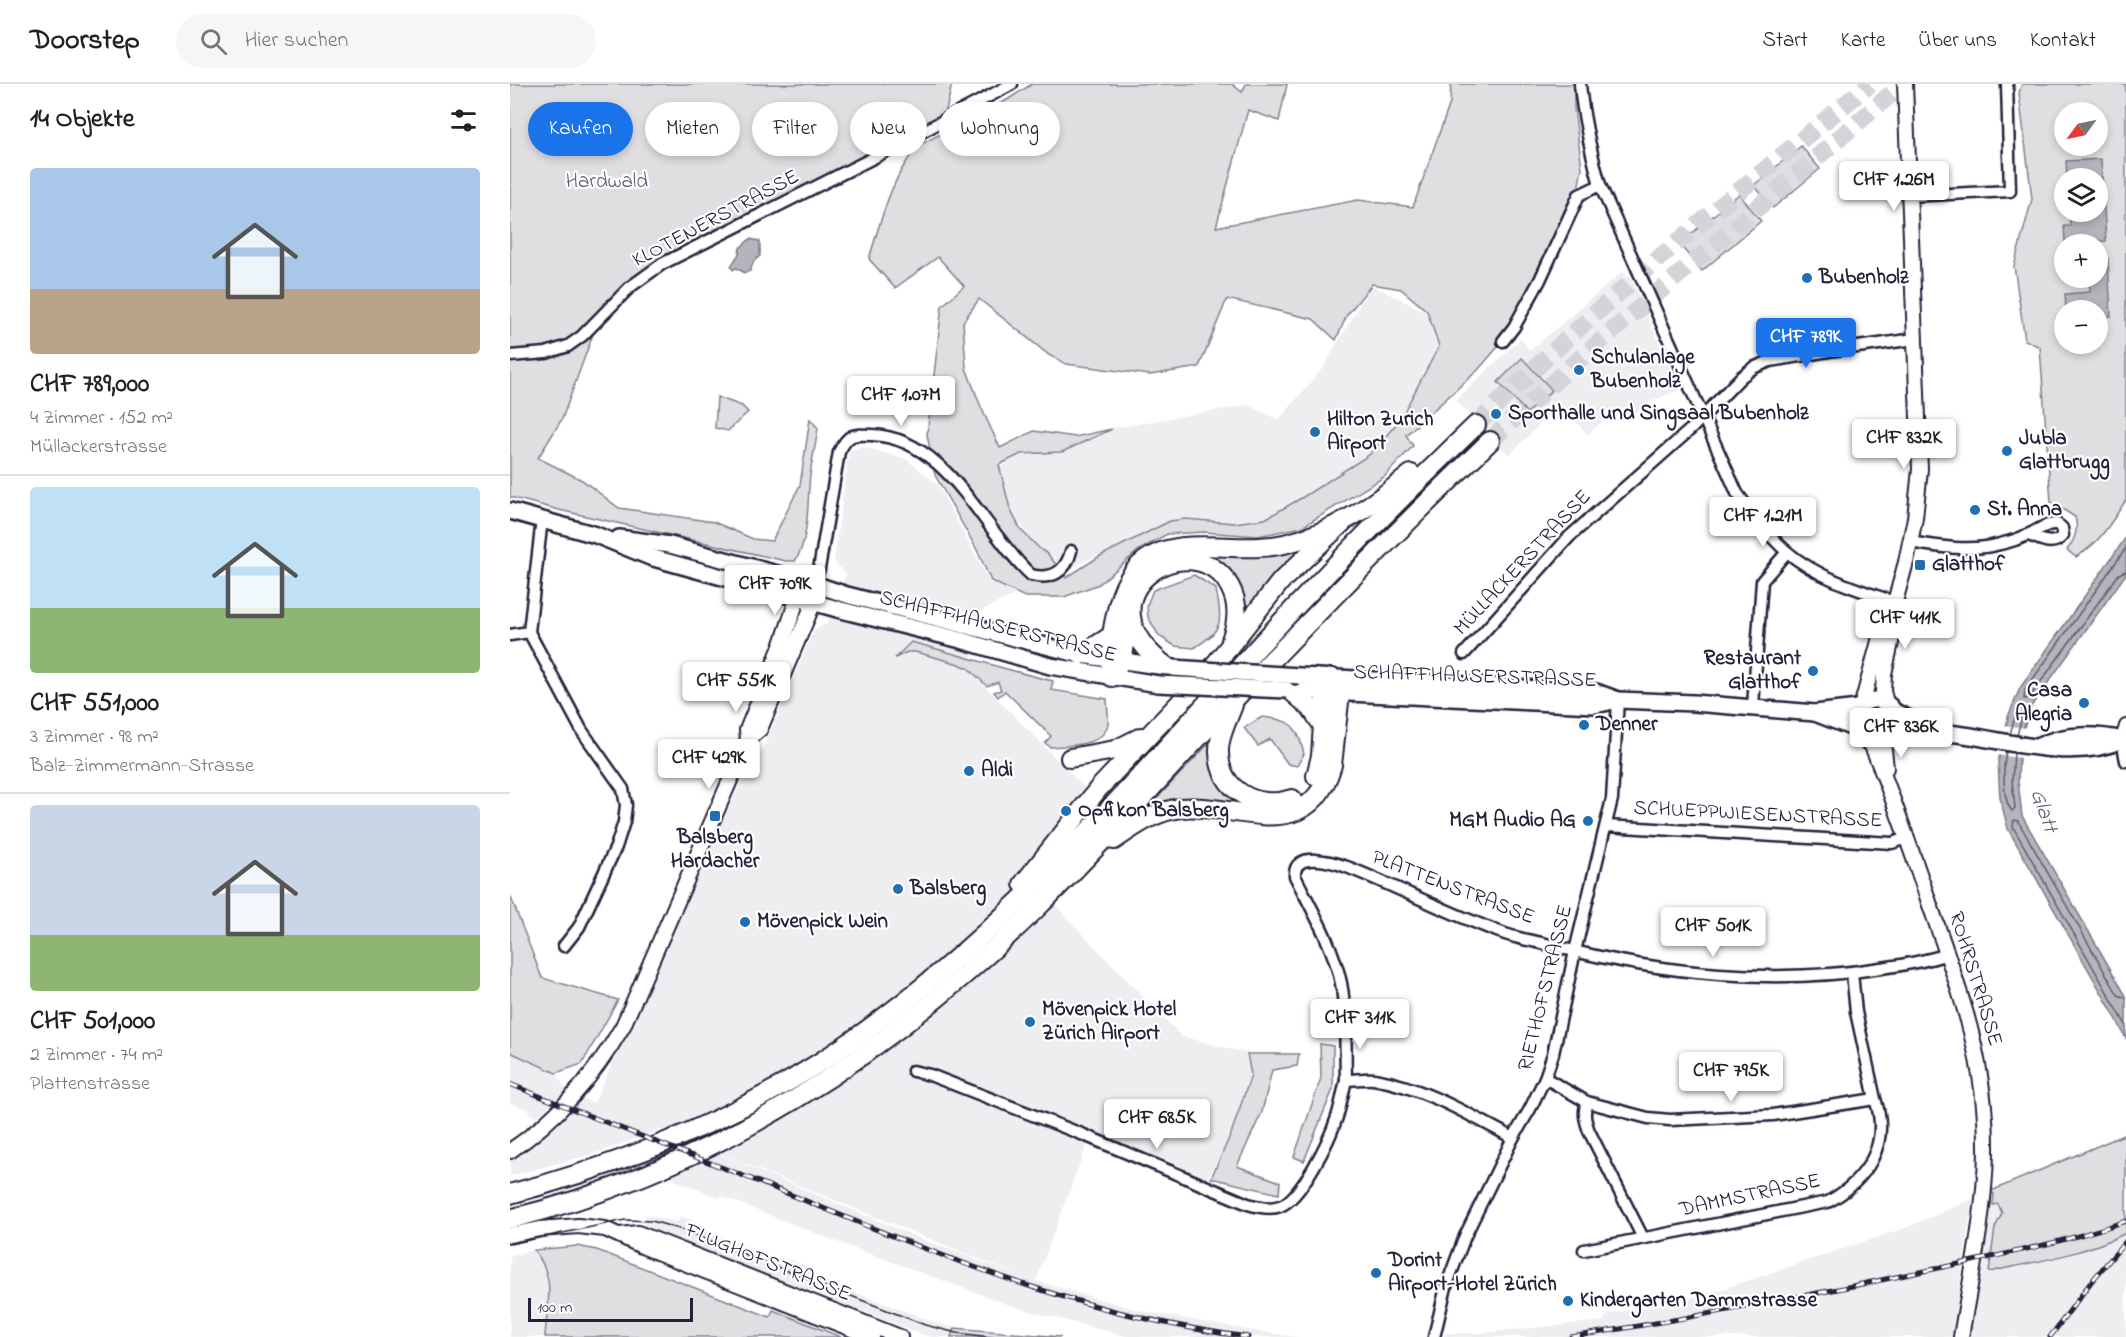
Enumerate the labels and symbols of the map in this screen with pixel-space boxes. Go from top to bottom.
north arrow [2054,102,2108,156]
pin: CHF 1.26M [1825,161,1963,212]
street label: KLOTENERSTRASSE [627,162,805,276]
park label: Hardwald [566,167,648,197]
place label: Bubenholz [1818,263,1910,293]
marker: Bubenholz [1800,271,1814,285]
pin: CHF 789K [1744,318,1868,369]
place label: Schulanlage Bubenholz [1590,343,1695,397]
marker: Schulanlage Bubenholz [1572,363,1586,377]
pin: CHF 1.07M [832,376,970,427]
place label: Sporthalle und Singsaal Bubenholz [1508,399,1810,431]
place label: Hilton Zurich Airport [1327,405,1434,459]
marker: Sporthalle und Singsaal Bubenholz [1489,407,1503,421]
pin: CHF 832K [1842,419,1966,470]
place label: Jubla Glattbrugg [2019,424,2110,480]
marker: Hilton Zurich Airport [1308,425,1322,439]
marker: Jubla Glattbrugg [2000,444,2014,458]
street label: MÜLLACKERSTRASSE [1447,483,1599,643]
place label: St. Anna [1987,495,2062,525]
pin: CHF 1.21M [1694,497,1832,548]
marker: St. Anna [1968,503,1982,517]
place label: Glatthof [1932,550,2006,580]
marker: Glatthof [1913,558,1927,572]
pin: CHF 709K [713,565,837,616]
street label: SCHAFFHAUSERSTRASSE [876,583,1120,671]
pin: CHF 411K [1843,599,1967,650]
place label: Restaurant Glatthof [1704,644,1802,698]
street label: SCHAFFHAUSERSTRASSE [1353,658,1597,696]
pin: CHF 551K [674,662,798,713]
marker: Restaurant Glatthof [1806,664,1820,678]
place label: Casa Alegria [2015,676,2072,732]
marker: Casa Alegria [2077,696,2091,710]
pin: CHF 836K [1839,708,1963,759]
place label: Denner [1595,710,1658,740]
marker: Denner [1577,718,1591,732]
pin: CHF 429K [647,739,771,790]
place label: Aldi [981,756,1013,786]
marker: Aldi [962,764,976,778]
water label: Glatt [2021,785,2066,840]
street label: SCHUEPPWIESENSTRASSE [1633,794,1883,836]
place label: Opfikon Balsberg [1078,796,1229,828]
marker: Opfikon Balsberg [1059,804,1073,818]
place label: MGM Audio AG [1449,806,1576,836]
marker: Balsberg Hardacher [708,809,722,823]
marker: MGM Audio AG [1581,814,1595,828]
place label: Balsberg Hardacher [671,823,760,877]
street label: PLATTENSTRASSE [1367,843,1539,933]
place label: Balsberg [909,874,986,906]
marker: Balsberg [891,882,905,896]
street label: RIETHOFSTRASSE [1511,902,1581,1074]
place label: Mövenpick Wein [757,907,888,937]
pin: CHF 501K [1651,907,1775,958]
street label: ROHRSTRASSE [1940,908,2010,1050]
marker: Mövenpick Wein [738,915,752,929]
place label: Mövenpick Hotel Zürich Airport [1042,995,1177,1049]
pin: CHF 311K [1298,999,1422,1050]
marker: Mövenpick Hotel Zürich Airport [1023,1015,1037,1029]
pin: CHF 795K [1669,1052,1793,1103]
pin: CHF 685K [1095,1099,1219,1150]
street label: DAMMSTRASSE [1676,1166,1823,1226]
street label: FLUGHOFSTRASSE [680,1216,856,1310]
place label: Dorint Airport-Hotel Zürich [1387,1246,1557,1300]
marker: Dorint Airport-Hotel Zürich [1369,1266,1383,1280]
place label: Kindergarten Dammstrasse [1580,1286,1818,1318]
marker: Kindergarten Dammstrasse [1561,1294,1575,1308]
scale bar [528,1295,693,1322]

